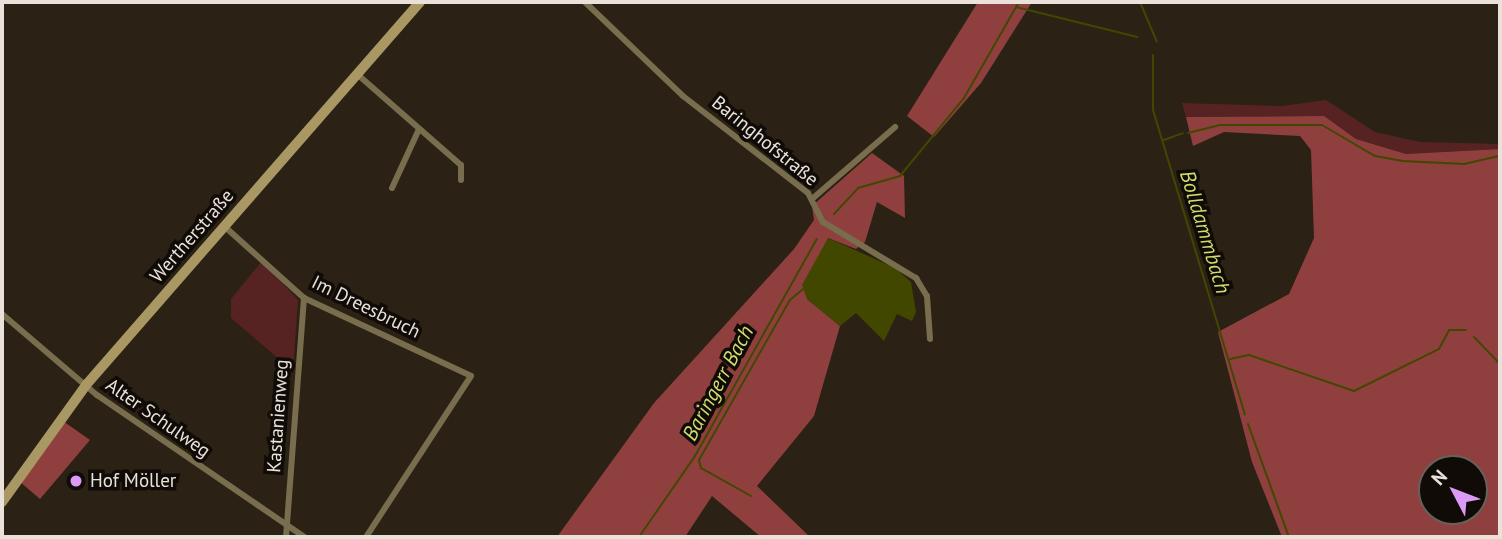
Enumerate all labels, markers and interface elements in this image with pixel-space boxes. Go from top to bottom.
street label: Baringhofstraße [707,91,823,191]
water label: Bolldammbach [1174,167,1236,297]
street label: Wertherstraße [145,185,239,287]
street label: Im Dreesbruch [308,271,424,343]
water label: Baringerr Bach [677,321,759,445]
street label: Kastanienweg [263,359,293,473]
street label: Alter Schulweg [101,374,215,462]
north arrow [1418,455,1488,525]
text: N [1426,465,1452,490]
place label: Hof Möller [90,470,176,492]
marker: Hof Möller [68,473,84,489]

